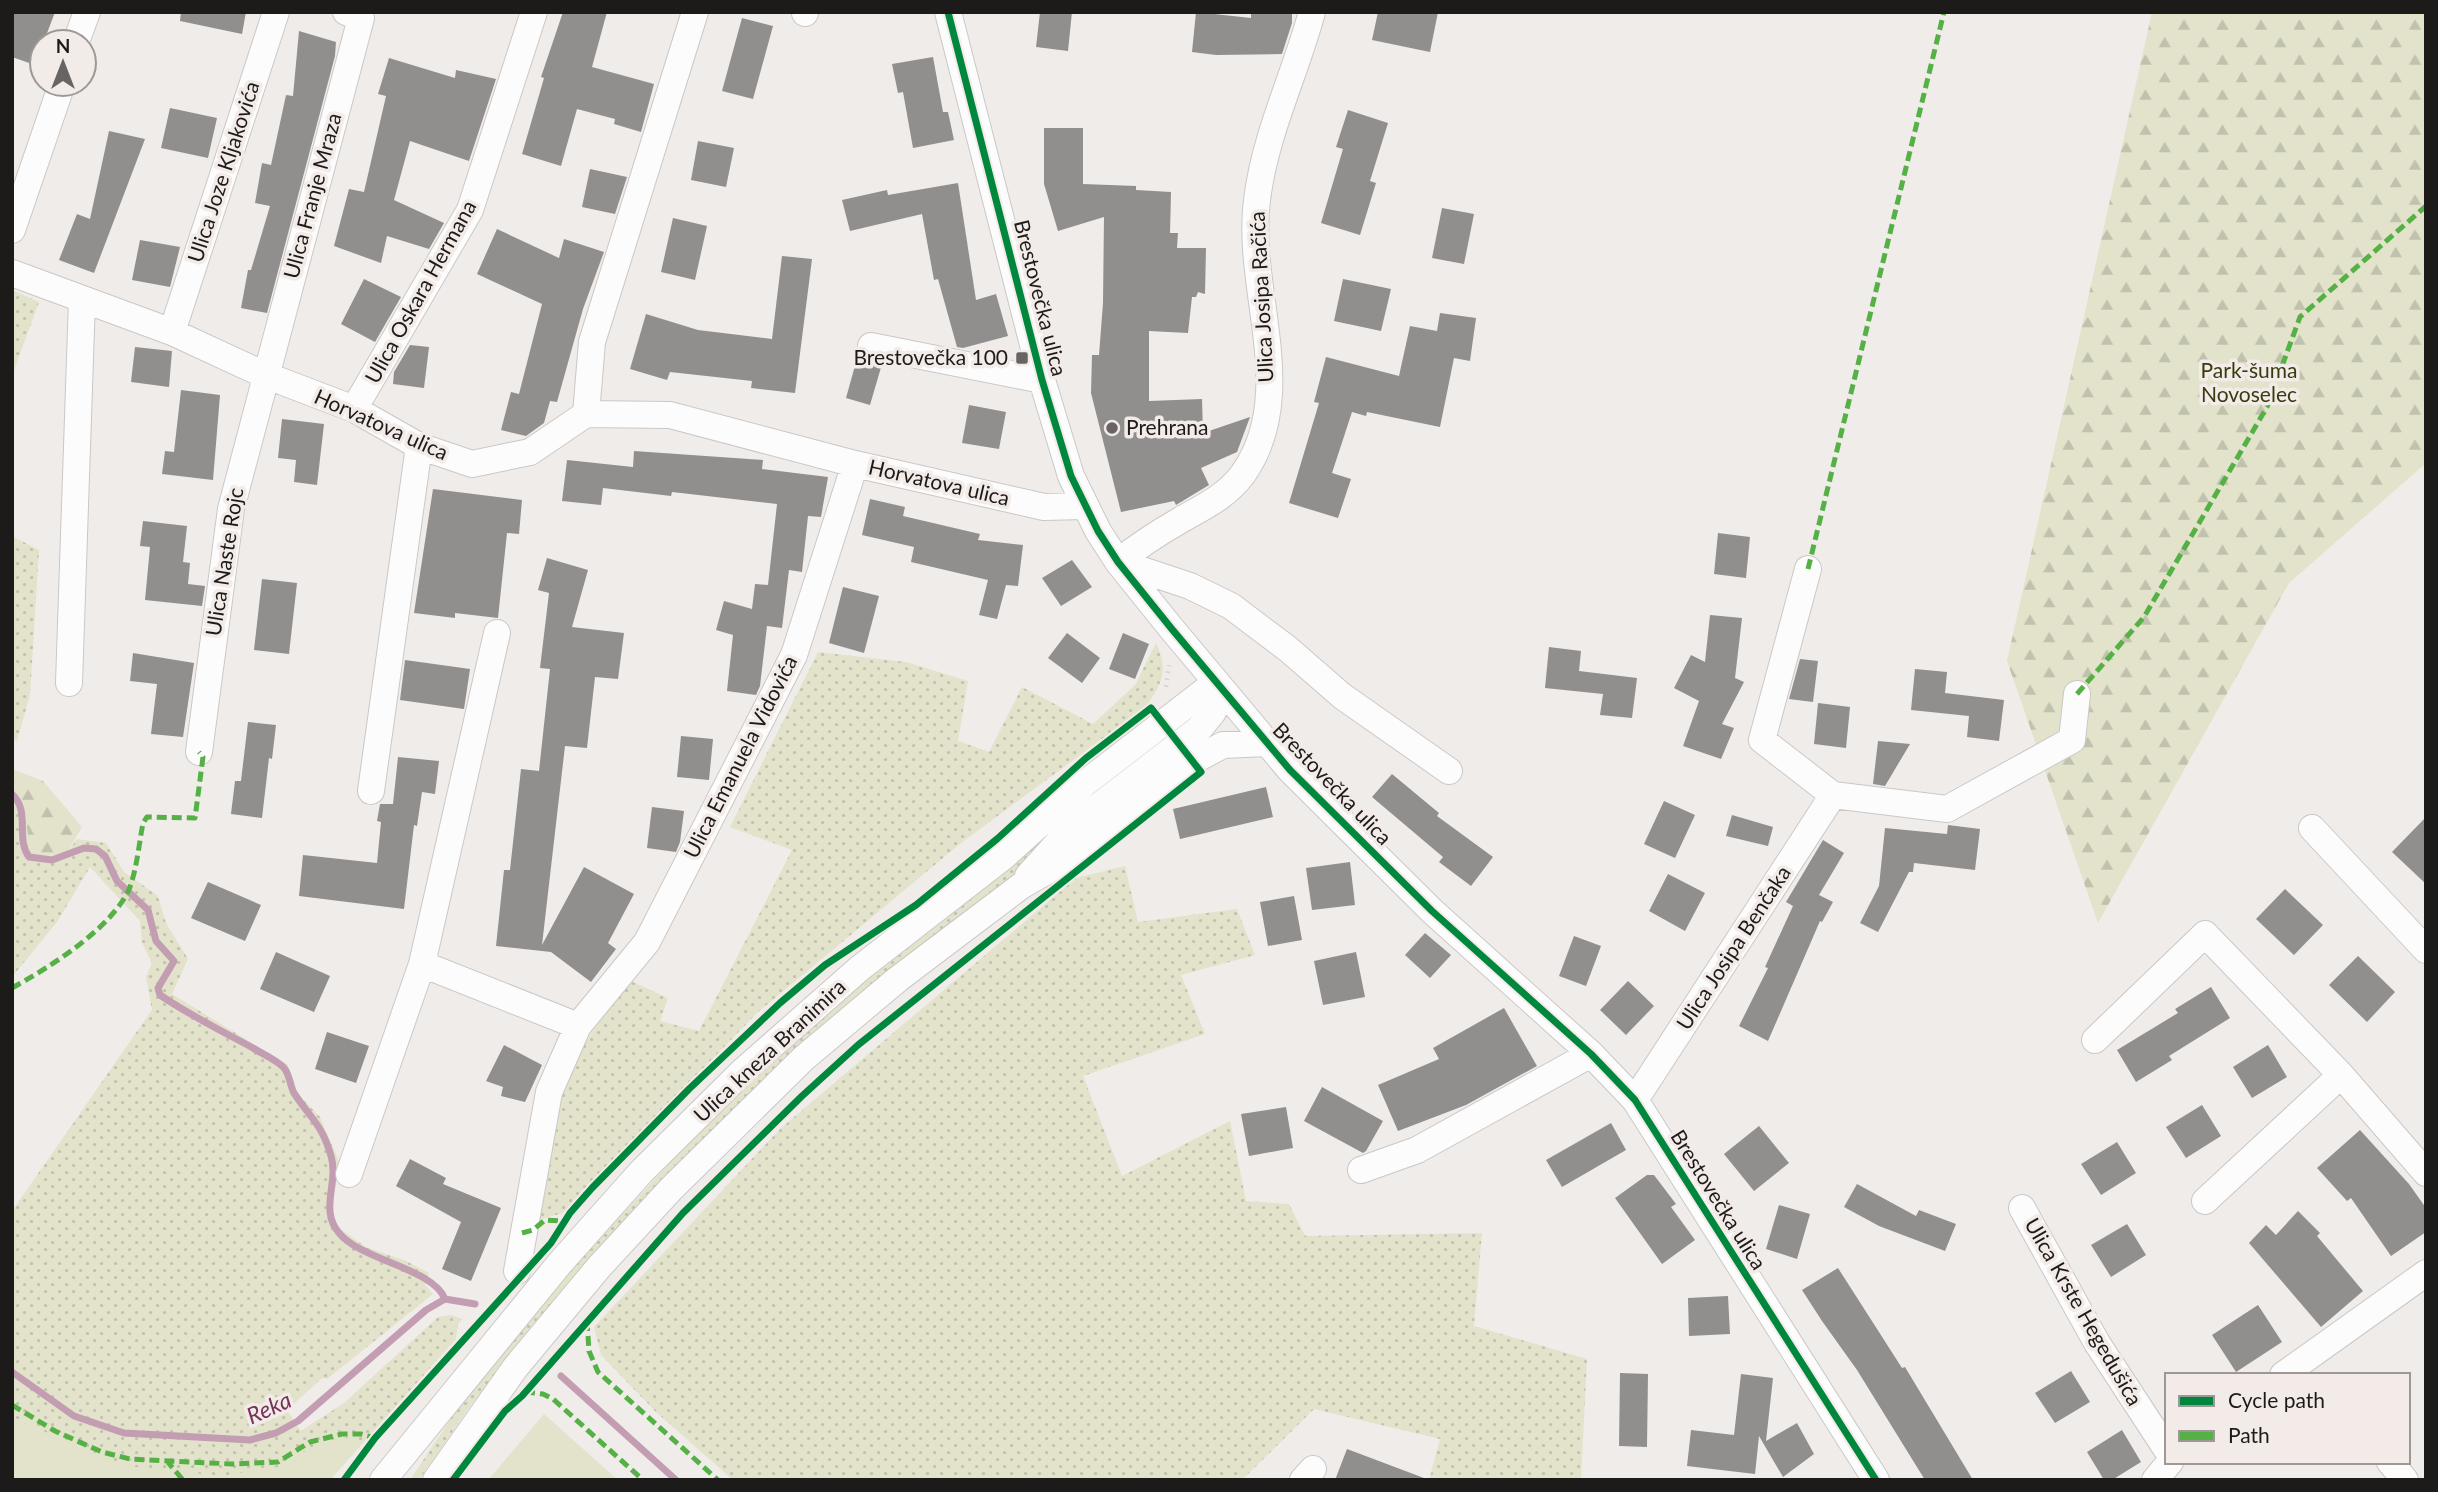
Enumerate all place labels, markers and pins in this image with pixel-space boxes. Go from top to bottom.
place label: Brestovečka 100 [853,344,1008,369]
marker: Brestovečka 100 [1014,350,1030,366]
place label: Prehrana [1126,414,1209,439]
marker: Prehrana [1104,420,1120,436]

